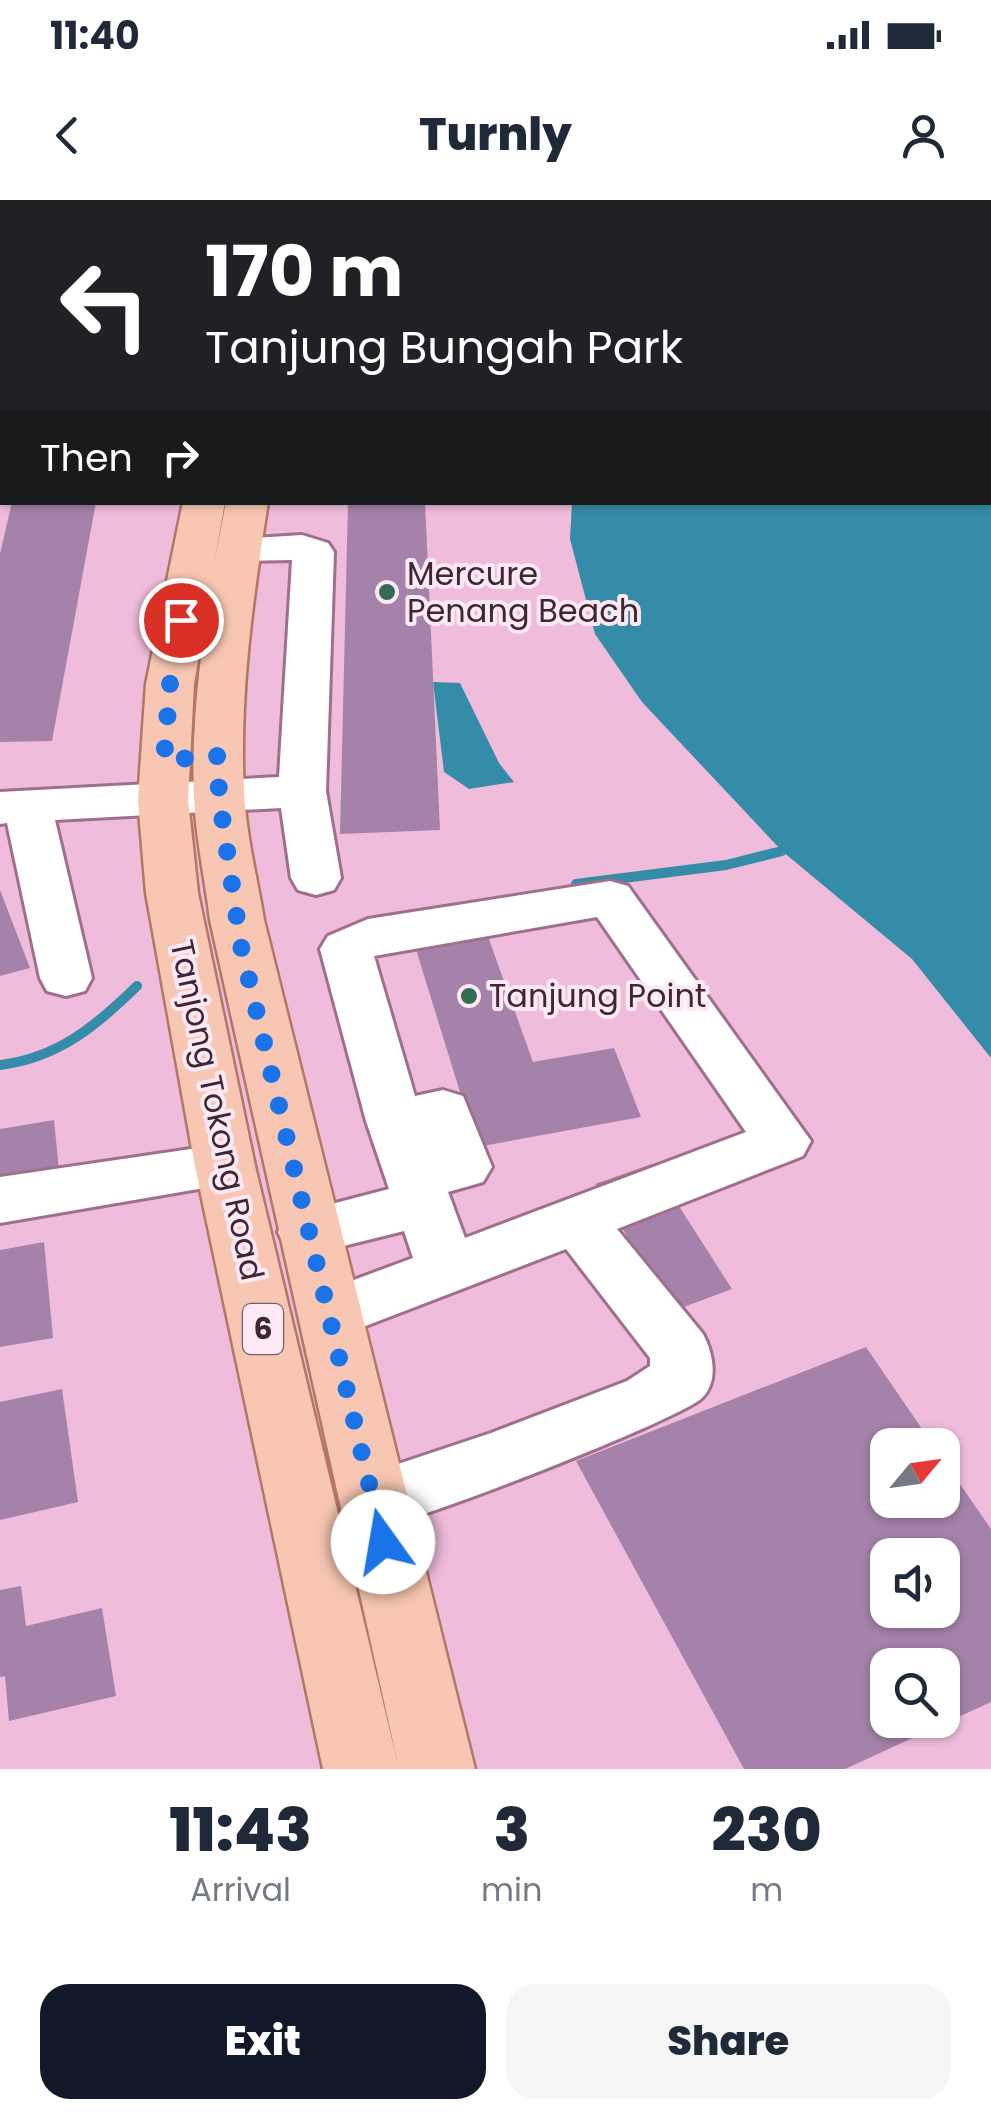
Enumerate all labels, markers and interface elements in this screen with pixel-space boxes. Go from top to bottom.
text: 11:40 [50,9,140,62]
text: Turnly [419,103,572,166]
icon: back [40,108,95,163]
icon: person [896,108,951,163]
text: 170 m [205,222,403,321]
icon: left [40,240,170,370]
text: Tanjung Bungah Park [205,316,683,379]
icon: right [153,430,208,485]
text: Then [40,431,133,484]
place label: Mercure Penang Beach [407,551,639,633]
pin [139,578,224,663]
marker: Mercure Penang Beach [376,581,398,603]
icon: arrive [154,593,209,648]
street label: Tanjong Tokong Road [159,935,276,1284]
place label: Tanjung Point [489,973,707,1018]
marker: Tanjung Point [458,985,480,1007]
road number: 6 [243,1304,283,1354]
north arrow [870,1428,960,1518]
map controls [870,1428,960,1738]
position arrow [331,1490,435,1594]
button: sound [870,1538,960,1628]
button: search [870,1648,960,1738]
text: 11:43 [169,1788,312,1872]
text: 3 [493,1788,530,1872]
text: 230 [712,1788,822,1872]
text: Arrival [190,1867,291,1912]
text: min [481,1867,542,1912]
text: m [750,1867,783,1912]
button: Exit [40,1984,486,2099]
button: Share [506,1984,951,2099]

